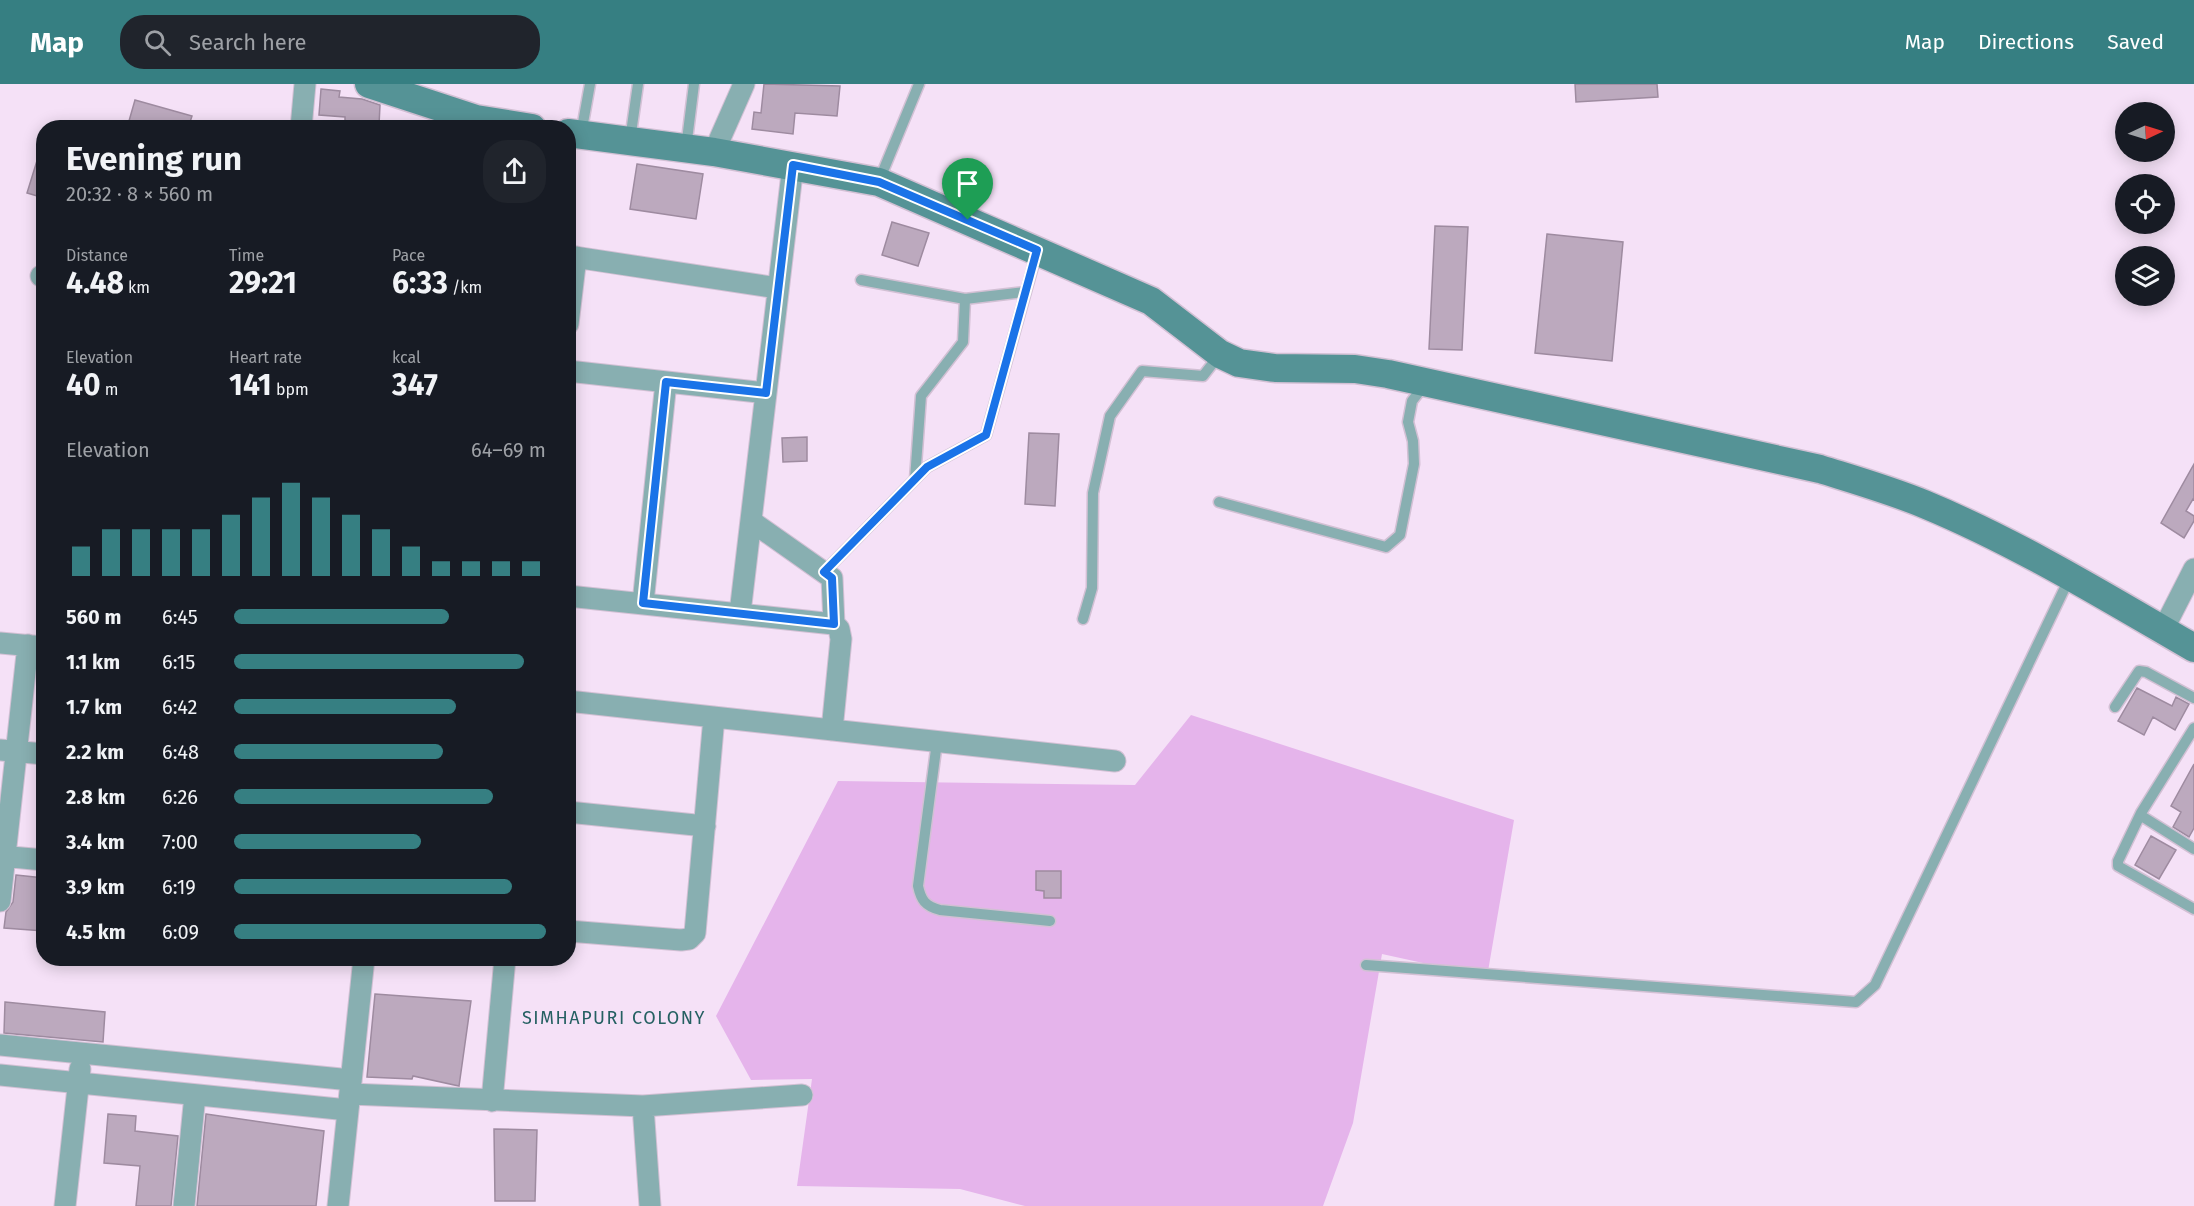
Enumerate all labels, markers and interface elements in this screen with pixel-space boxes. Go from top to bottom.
search box [120,15,540,69]
text: Map [30,26,84,59]
icon: search [141,26,174,59]
text: Search here [189,29,307,56]
text: Map [1905,29,1945,55]
text: Directions [1978,29,2074,55]
text: Saved [2107,29,2164,55]
north arrow [2115,102,2175,162]
map controls [2115,102,2175,306]
text: Evening run [66,139,242,179]
button: share [483,140,546,203]
pin [942,158,993,220]
icon: arrive [951,167,984,200]
button: locate [2115,174,2175,234]
text: 20:32 · 8 × 560 m [66,182,213,206]
text: Distance [66,246,128,265]
text: Time [229,246,264,265]
text: Pace [392,246,425,265]
button: layers [2115,246,2175,306]
text: 4.48 [66,265,124,301]
text: 29:21 [229,265,297,301]
text: 6:33 [392,265,448,301]
text: km [124,278,150,297]
text: /km [448,278,482,297]
text: Elevation [66,348,133,367]
text: Heart rate [229,348,302,367]
text: kcal [392,348,421,367]
text: 40 [66,367,101,403]
text: 141 [229,367,272,403]
text: 347 [392,367,438,403]
text: m [101,380,118,399]
text: bpm [272,380,309,399]
text: Elevation [66,438,150,462]
text: 64–69 m [471,438,546,462]
text: 560 m [66,605,121,629]
text: 6:45 [162,605,198,629]
text: 1.1 km [66,650,120,674]
text: 6:15 [162,650,195,674]
text: 1.7 km [66,695,122,719]
text: 6:42 [162,695,198,719]
text: 2.2 km [66,740,124,764]
text: 6:48 [162,740,199,764]
text: 2.8 km [66,785,125,809]
text: 6:26 [162,785,198,809]
text: 3.4 km [66,830,125,854]
text: 7:00 [162,830,198,854]
text: 3.9 km [66,875,125,899]
text: 6:19 [162,875,196,899]
text: 4.5 km [66,920,126,944]
text: 6:09 [162,920,199,944]
district label: SIMHAPURI COLONY [522,1007,706,1029]

